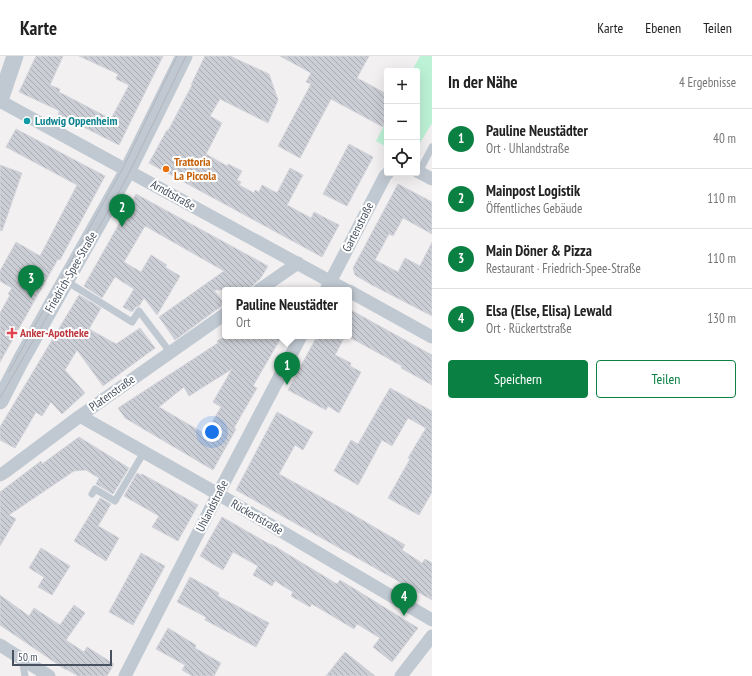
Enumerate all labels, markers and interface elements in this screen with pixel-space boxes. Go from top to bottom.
text: Karte [20,16,57,40]
text: Karte [597,19,623,37]
text: Ebenen [645,19,681,37]
text: Teilen [703,19,732,37]
map controls [384,68,420,176]
button: + [384,68,420,104]
text: In der Nähe [448,71,518,93]
text: 4 Ergebnisse [679,74,736,91]
button: − [384,104,420,140]
place label: Ludwig Oppenheim [35,113,117,128]
marker: Ludwig Oppenheim [22,116,32,126]
text: Pauline Neustädter [486,121,588,140]
text: 1 [458,130,464,147]
text: 40 m [713,130,736,147]
button: locate [384,140,420,176]
text: Ort · Uhlandstraße [486,140,569,157]
place label: Trattoria La Piccola [174,154,216,183]
marker: Trattoria La Piccola [161,164,171,174]
street label: Arndtstraße [148,176,198,213]
text: Mainpost Logistik [486,181,580,200]
text: 2 [458,190,464,207]
text: 110 m [707,190,736,207]
pin: 2 [109,194,135,227]
street label: Gartenstraße [339,199,377,254]
text: Öffentliches Gebäude [486,200,582,217]
street label: Friedrich-Spee-Straße [41,229,100,315]
text: Main Döner & Pizza [486,241,592,260]
text: 3 [458,250,464,267]
text: 110 m [707,250,736,267]
text: Restaurant · Friedrich-Spee-Straße [486,260,641,277]
pin: 3 [18,265,44,298]
popup [222,287,352,339]
text: Pauline Neustädter [236,295,338,314]
text: Elsa (Else, Elisa) Lewald [486,301,612,320]
text: 4 [458,310,464,327]
text: 130 m [707,310,736,327]
text: Ort [236,314,251,331]
text: Ort · Rückertstraße [486,320,572,337]
place label: Anker-Apotheke [19,325,89,340]
marker: Anker-Apotheke [7,328,17,338]
pin: 1 [274,352,300,385]
button: Speichern [448,360,588,398]
button: Teilen [596,360,736,398]
street label: Platenstraße [86,371,138,414]
your location [202,422,222,442]
street label: Uhlandstraße [192,477,231,534]
street label: Rückertstraße [228,496,286,538]
pin: 4 [391,583,417,616]
scale bar [12,648,112,667]
text: 50 m [18,650,37,664]

